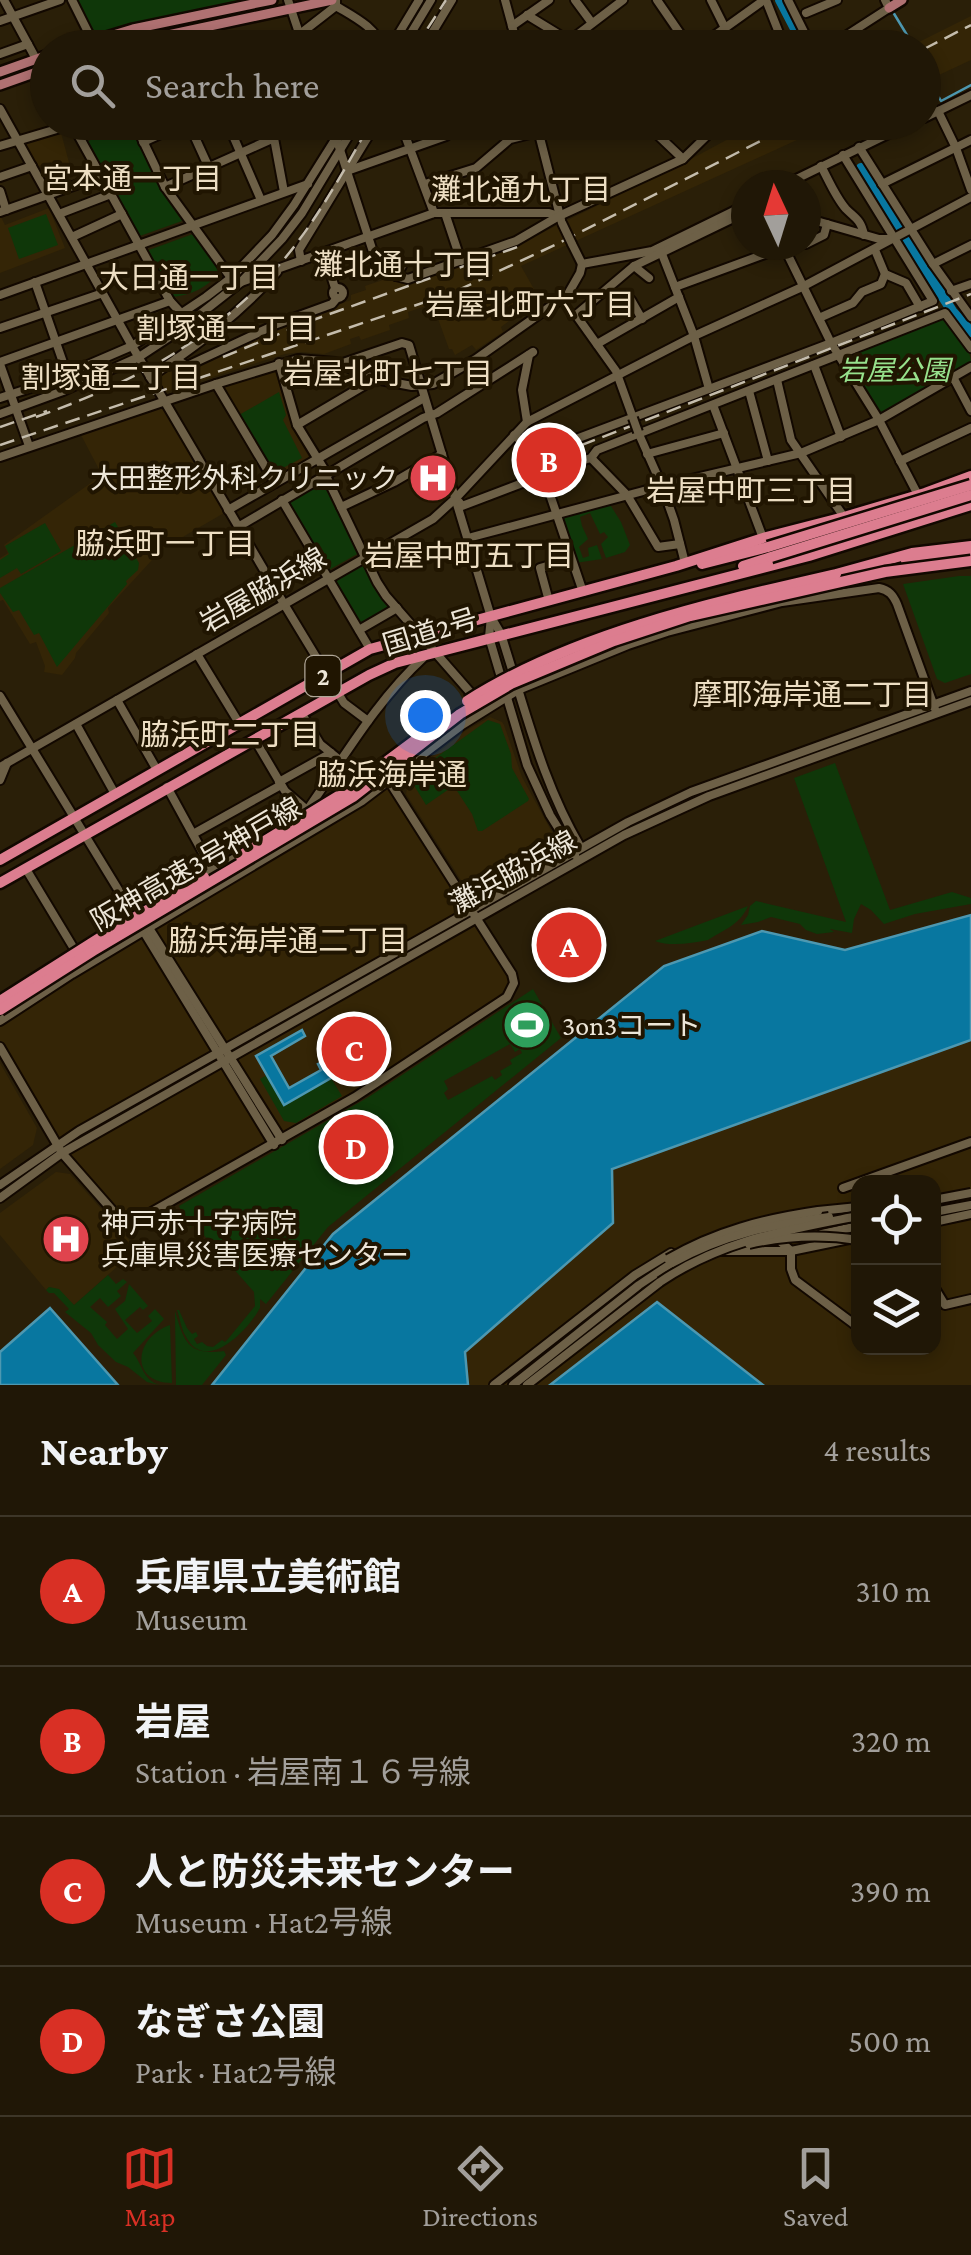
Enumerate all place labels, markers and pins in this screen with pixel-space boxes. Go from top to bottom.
pin: B [516,422,582,498]
hospital icon: 大田整形外科クリニック [407,452,459,504]
place label: 大田整形外科クリニック [90,463,398,494]
pin: A [536,908,602,982]
sports icon: 3on3コート [501,999,553,1051]
place label: 3on3コート [562,1010,701,1041]
pin: C [322,1012,386,1086]
pin: D [324,1110,388,1184]
place label: 神戸赤十字病院 兵庫県災害医療センター [101,1208,409,1271]
hospital icon: 神戸赤十字病院 兵庫県災害医療センター [40,1213,92,1265]

